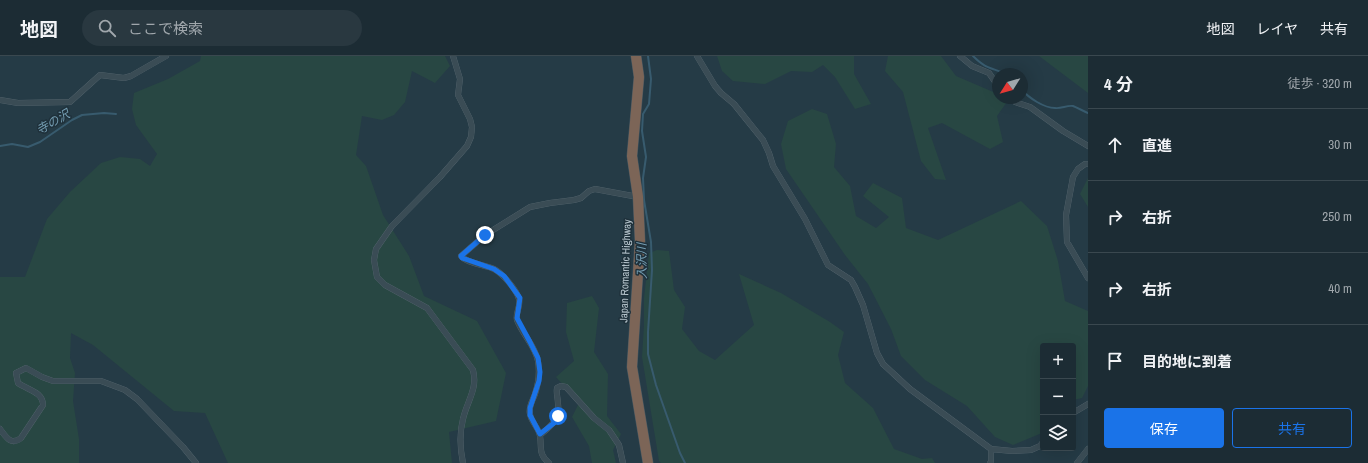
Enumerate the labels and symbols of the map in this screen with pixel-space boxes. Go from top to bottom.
north arrow [992,68,1028,104]
water label: 寺の沢 [33,105,74,138]
street label: Japan Romantic Highway [616,219,634,323]
route end [476,226,494,244]
water label: 入沢川 [634,241,650,279]
route start [549,407,567,425]

